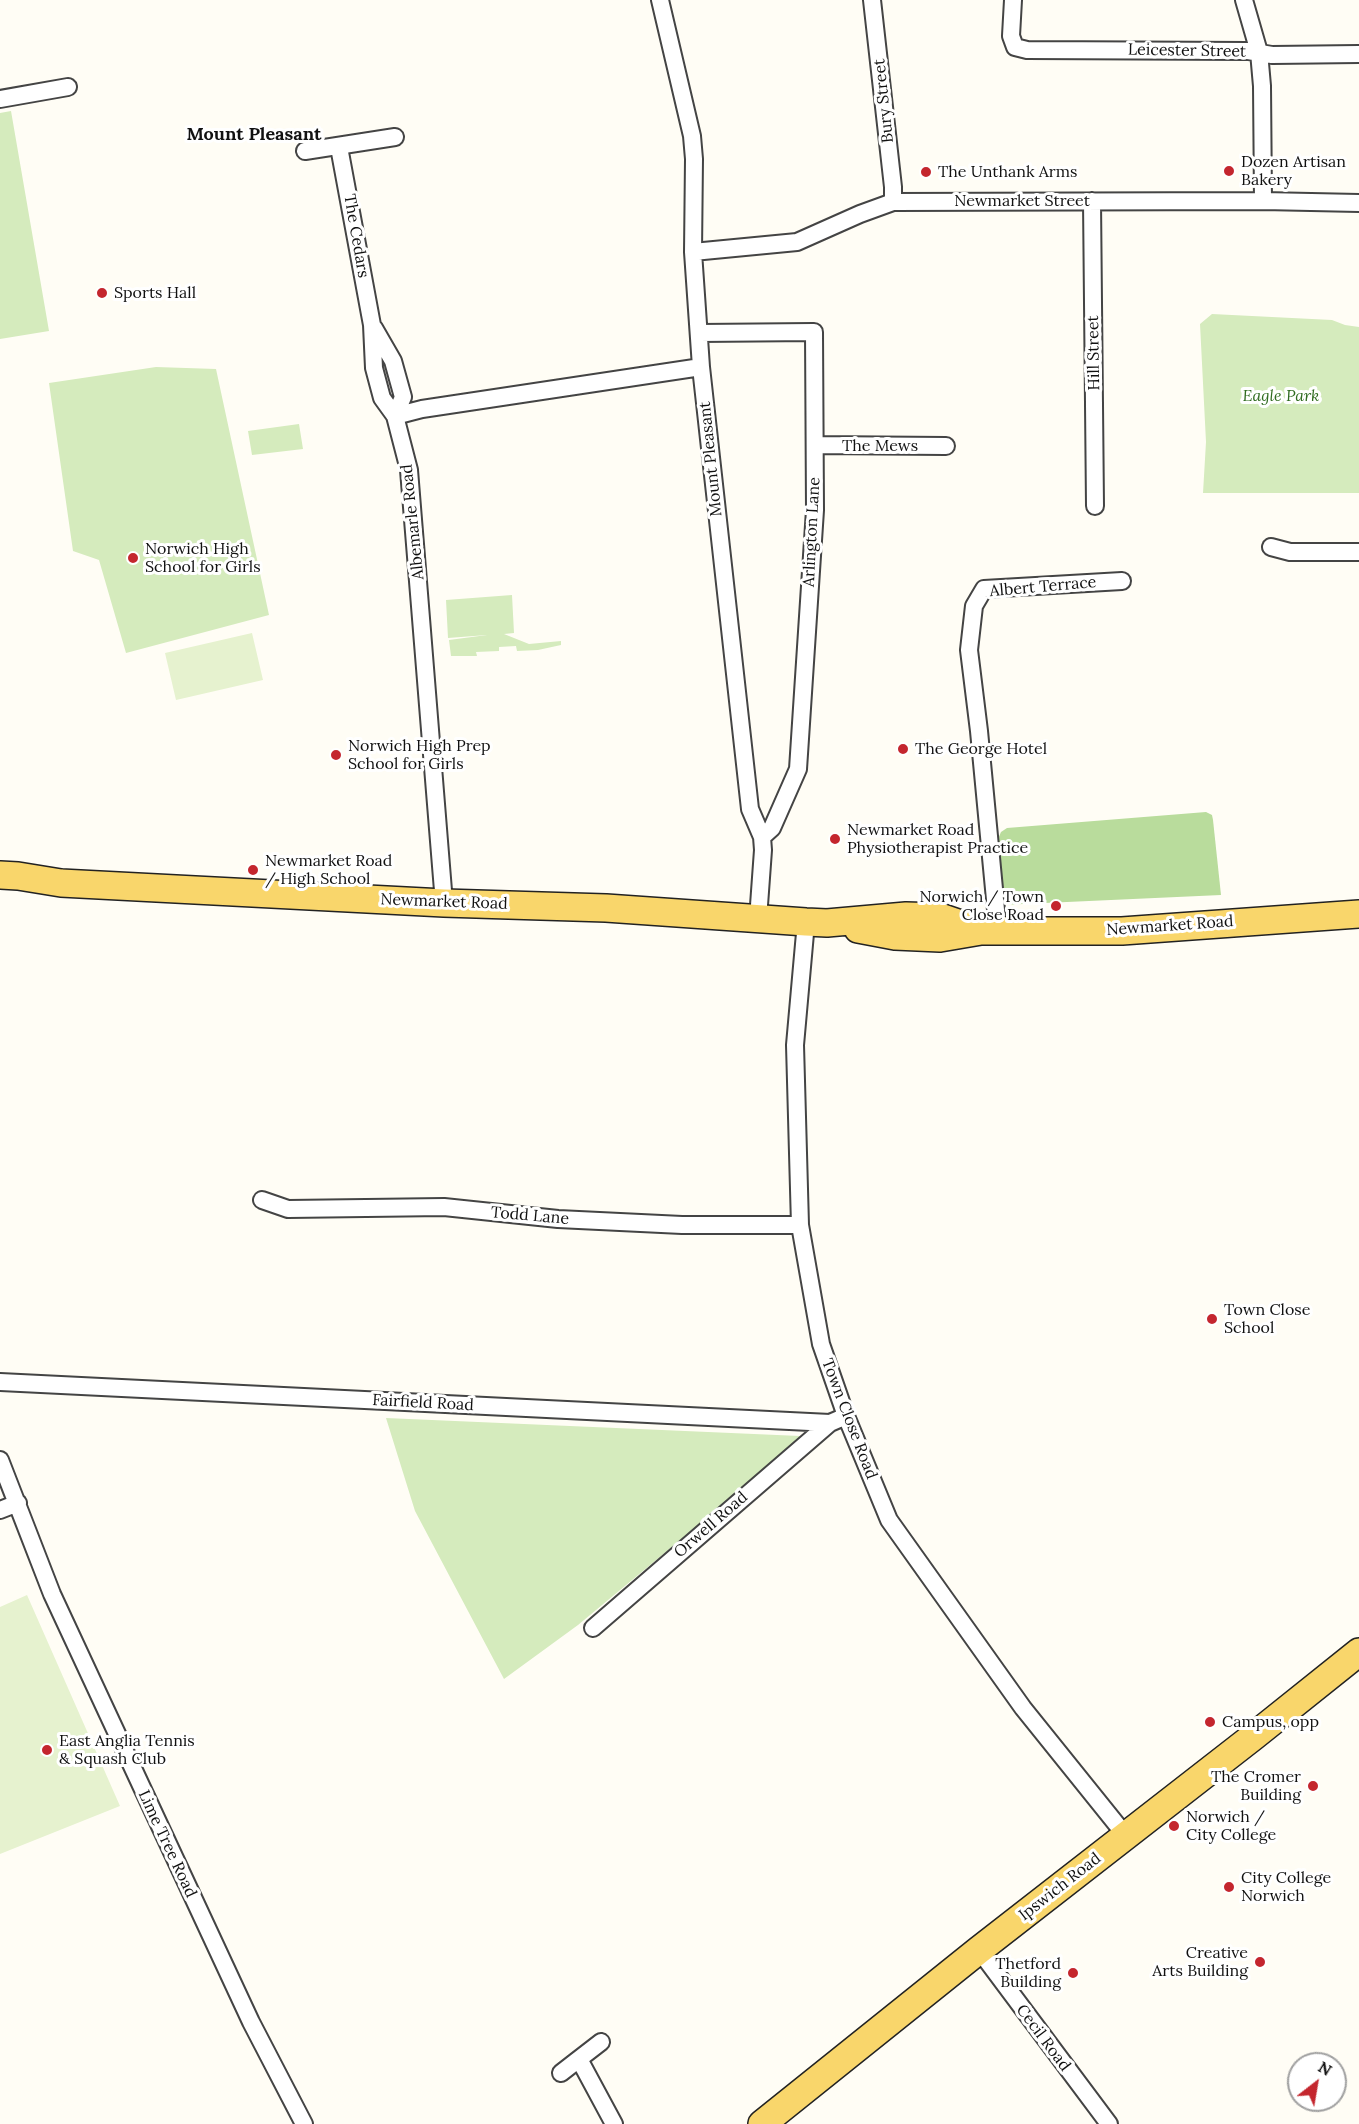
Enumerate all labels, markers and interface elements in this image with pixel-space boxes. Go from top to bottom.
street label: Leicester Street [1128,40,1246,62]
street label: Bury Street [870,58,898,144]
district label: Mount Pleasant [186,124,322,146]
place label: Dozen Artisan Bakery [1241,152,1346,190]
place label: The Unthank Arms [938,162,1078,182]
marker: Dozen Artisan Bakery [1222,164,1236,178]
marker: The Unthank Arms [919,165,933,179]
street label: Newmarket Street [954,191,1090,211]
street label: The Cedars [339,193,373,279]
place label: Sports Hall [114,283,196,303]
marker: Sports Hall [95,286,109,300]
street label: Hill Street [1084,315,1104,391]
park label: Eagle Park [1243,386,1319,406]
street label: Mount Pleasant [695,400,727,518]
street label: The Mews [842,436,918,456]
street label: Albemarle Road [397,463,429,581]
street label: Arlington Lane [800,477,824,587]
place label: Norwich High School for Girls [145,539,261,577]
marker: Norwich High School for Girls [126,551,140,565]
street label: Albert Terrace [989,573,1097,601]
place label: Norwich High Prep School for Girls [348,736,491,774]
place label: The George Hotel [915,739,1047,759]
marker: The George Hotel [896,742,910,756]
marker: Norwich High Prep School for Girls [329,748,343,762]
place label: Newmarket Road Physiotherapist Practice [847,820,1028,858]
marker: Newmarket Road Physiotherapist Practice [828,832,842,846]
place label: Newmarket Road / High School [265,851,392,889]
marker: Newmarket Road / High School [246,863,260,877]
place label: Norwich / Town Close Road [920,887,1044,925]
street label: Newmarket Road [380,890,508,914]
marker: Norwich / Town Close Road [1049,899,1063,913]
street label: Newmarket Road [1106,912,1234,940]
street label: Todd Lane [490,1203,570,1229]
place label: Town Close School [1224,1300,1310,1338]
marker: Town Close School [1205,1312,1219,1326]
street label: Town Close Road [817,1356,881,1482]
street label: Fairfield Road [372,1391,474,1415]
street label: Orwell Road [670,1488,752,1562]
place label: Campus, opp [1222,1712,1319,1732]
marker: Campus, opp [1203,1715,1217,1729]
place label: East Anglia Tennis & Squash Club [59,1731,195,1769]
marker: East Anglia Tennis & Squash Club [40,1743,54,1757]
place label: The Cromer Building [1211,1767,1301,1805]
marker: The Cromer Building [1306,1779,1320,1793]
street label: Lime Tree Road [134,1787,200,1901]
place label: Norwich / City College [1186,1807,1276,1845]
marker: Norwich / City College [1167,1819,1181,1833]
street label: Ipswich Road [1015,1849,1105,1925]
place label: City College Norwich [1241,1868,1331,1906]
marker: City College Norwich [1222,1880,1236,1894]
place label: Creative Arts Building [1152,1943,1248,1981]
place label: Thetford Building [995,1954,1061,1992]
marker: Creative Arts Building [1253,1955,1267,1969]
marker: Thetford Building [1066,1966,1080,1980]
street label: Cecil Road [1012,2001,1074,2075]
north arrow [1287,2052,1347,2112]
text: N [1315,2057,1336,2080]

